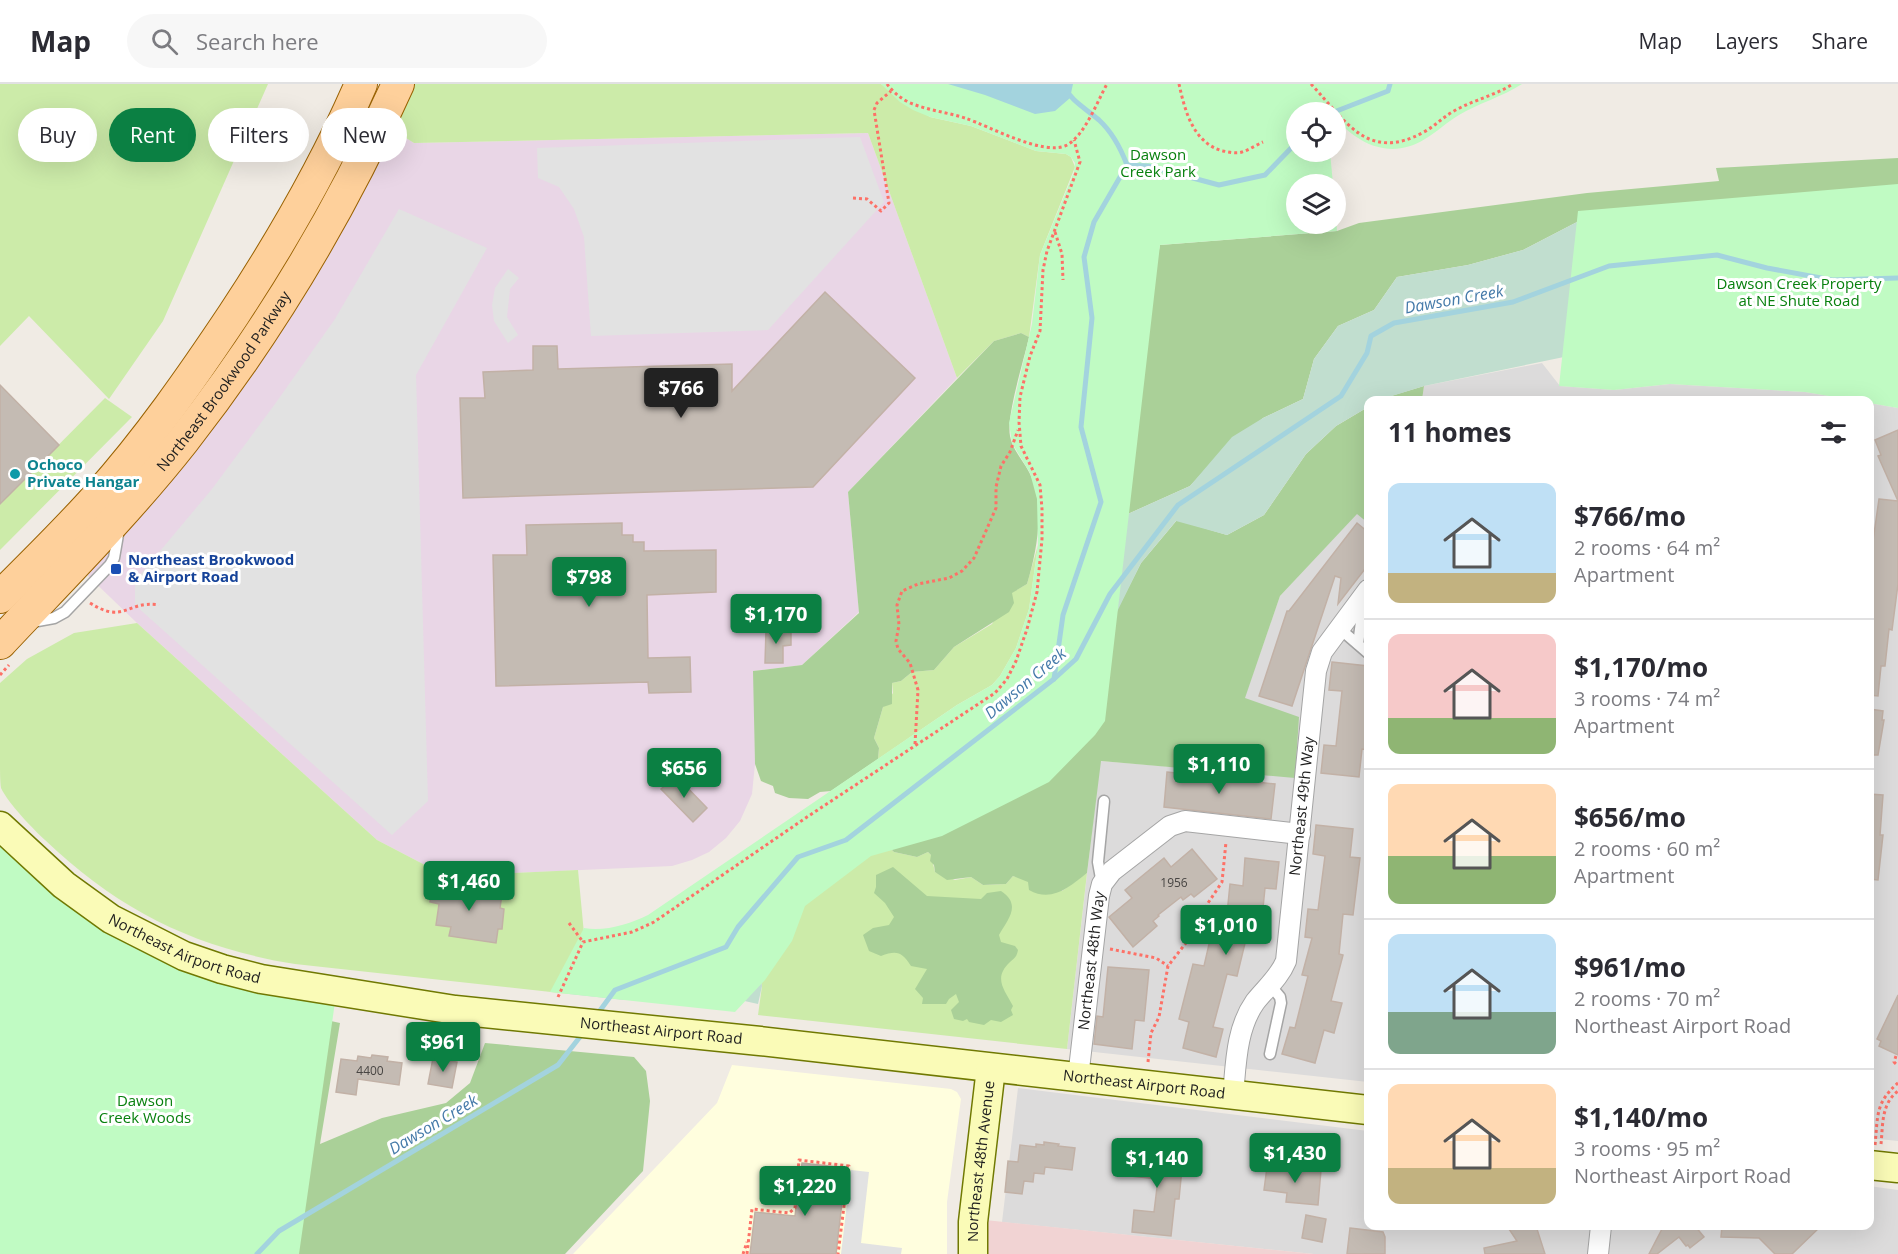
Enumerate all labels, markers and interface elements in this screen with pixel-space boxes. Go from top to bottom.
search box [127,14,547,68]
text: Map [30,22,91,60]
icon: search [148,25,181,58]
text: Search here [196,26,319,56]
text: Map [1639,27,1682,55]
text: Layers [1715,27,1779,55]
text: Share [1812,27,1868,55]
map controls [1286,102,1346,234]
button: locate [1286,102,1346,162]
chip: Buy [18,108,97,162]
chip: Rent [109,108,196,162]
chip: Filters [208,108,309,162]
chip: New [321,108,407,162]
park label: Dawson Creek Park [1120,144,1196,181]
button: layers [1286,174,1346,234]
park label: Dawson Creek Property at NE Shute Road [1716,273,1882,310]
water label: Dawson Creek [1403,279,1506,319]
street label: Northeast Brookwood Parkway [152,286,295,475]
pin: $766 [645,368,717,419]
text: $766 [658,374,704,401]
text: 11 homes [1388,414,1512,450]
icon: filters [1817,416,1850,449]
place label: Ochoco Private Hangar [27,454,140,491]
marker: Ochoco Private Hangar [8,467,22,481]
text: $766/mo [1574,498,1686,534]
icon: home [1436,507,1508,579]
text: 2 rooms · 64 m² [1574,534,1720,561]
place label: Northeast Brookwood & Airport Road [128,549,294,586]
pin: $798 [553,557,625,608]
text: Apartment [1574,561,1674,588]
marker: Northeast Brookwood & Airport Road [109,562,123,576]
text: $798 [566,563,612,590]
pin: $1,170 [727,594,825,645]
text: $1,170 [745,600,807,627]
water label: Dawson Creek [980,642,1071,724]
text: $1,170/mo [1574,649,1708,685]
icon: home [1436,658,1508,730]
text: 3 rooms · 74 m² [1574,685,1720,712]
text: Apartment [1574,712,1674,739]
street label: Northeast 49th Way [1284,735,1318,877]
pin: $1,110 [1170,744,1268,795]
pin: $656 [648,748,720,799]
text: $1,110 [1188,750,1250,777]
text: $656 [661,754,707,781]
text: $656/mo [1574,799,1686,835]
icon: home [1436,808,1508,880]
text: 2 rooms · 60 m² [1574,835,1720,862]
pin: $1,460 [420,861,518,912]
text: Apartment [1574,862,1674,889]
text: $1,460 [438,867,500,894]
house number: 1956 [1160,874,1188,891]
street label: Northeast 48th Way [1073,888,1109,1031]
pin: $1,010 [1177,905,1275,956]
street label: Northeast Airport Road [105,908,263,988]
text: $1,010 [1195,911,1257,938]
text: $961/mo [1574,949,1686,985]
icon: home [1436,958,1508,1030]
text: 2 rooms · 70 m² [1574,985,1720,1012]
street label: Northeast Airport Road [579,1012,743,1048]
text: Northeast Airport Road [1574,1012,1791,1039]
pin: $961 [407,1022,479,1073]
text: $961 [420,1028,466,1055]
house number: 4400 [356,1062,384,1079]
street label: Northeast Airport Road [1062,1064,1226,1103]
street label: Northeast 48th Avenue [962,1080,998,1242]
water label: Dawson Creek [384,1088,483,1159]
park label: Dawson Creek Woods [99,1090,191,1127]
text: $1,140/mo [1574,1099,1708,1135]
icon: home [1436,1108,1508,1180]
pin: $1,430 [1246,1133,1344,1184]
text: 3 rooms · 95 m² [1574,1135,1720,1162]
pin: $1,140 [1108,1138,1206,1189]
text: $1,430 [1264,1139,1326,1166]
text: $1,140 [1126,1144,1188,1171]
text: Northeast Airport Road [1574,1162,1791,1189]
pin: $1,220 [756,1166,854,1217]
text: $1,220 [774,1172,836,1199]

